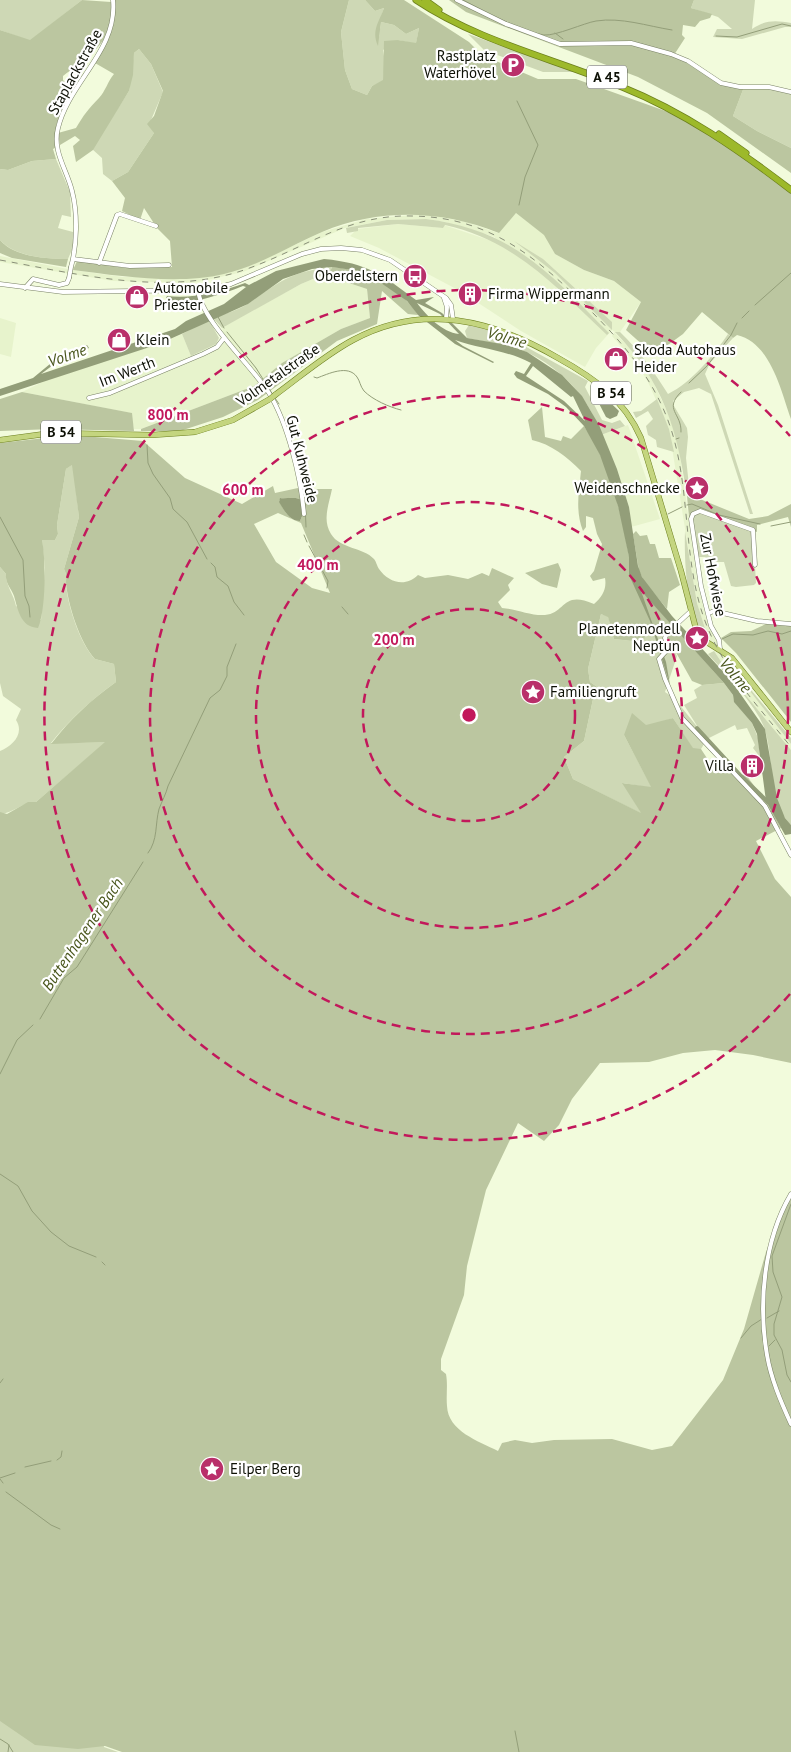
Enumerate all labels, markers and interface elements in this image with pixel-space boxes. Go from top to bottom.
street label: Staplackstraße [43,26,106,118]
place label: Rastplatz Waterhövel [424,46,497,82]
parking icon: Rastplatz Waterhövel [500,52,526,78]
road number: A 45 [587,66,627,88]
bus stop icon: Oberdelstern [402,263,428,289]
place label: Oberdelstern [315,266,398,285]
place label: Automobile Priester [154,278,228,314]
building icon: Firma Wippermann [457,281,483,307]
shop icon: Automobile Priester [124,284,150,310]
place label: Firma Wippermann [488,284,610,303]
water label: Volme [485,322,530,352]
shop icon: Klein [106,327,132,353]
place label: Klein [136,330,169,349]
water label: Volme [45,339,90,371]
street label: Volmetalstraße [232,339,323,411]
place label: Skoda Autohaus Heider [634,340,736,376]
shop icon: Skoda Autohaus Heider [603,346,629,372]
street label: Im Werth [96,352,158,391]
road number: B 54 [591,382,631,404]
text: 800 m [147,405,189,424]
street label: Gut Kuhweide [282,413,323,505]
road number: B 54 [41,421,81,444]
place icon: Weidenschnecke [684,475,710,501]
place label: Weidenschnecke [574,478,680,497]
text: 600 m [222,480,264,499]
street label: Zur Hofwiese [696,532,731,618]
text: 400 m [297,555,339,574]
place label: Planetenmodell Neptun [579,619,681,655]
place icon: Planetenmodell Neptun [684,625,710,651]
text: 200 m [373,630,415,649]
water label: Volme [715,653,757,697]
place icon: Familiengruft [520,679,546,705]
place label: Familiengruft [550,682,637,701]
centre of rings [460,706,478,724]
building icon: Villa [739,753,765,779]
place label: Villa [704,756,734,775]
water label: Buttenhagener Bach [37,874,127,994]
place icon: Eilper Berg [199,1456,225,1482]
place label: Eilper Berg [230,1459,301,1478]

